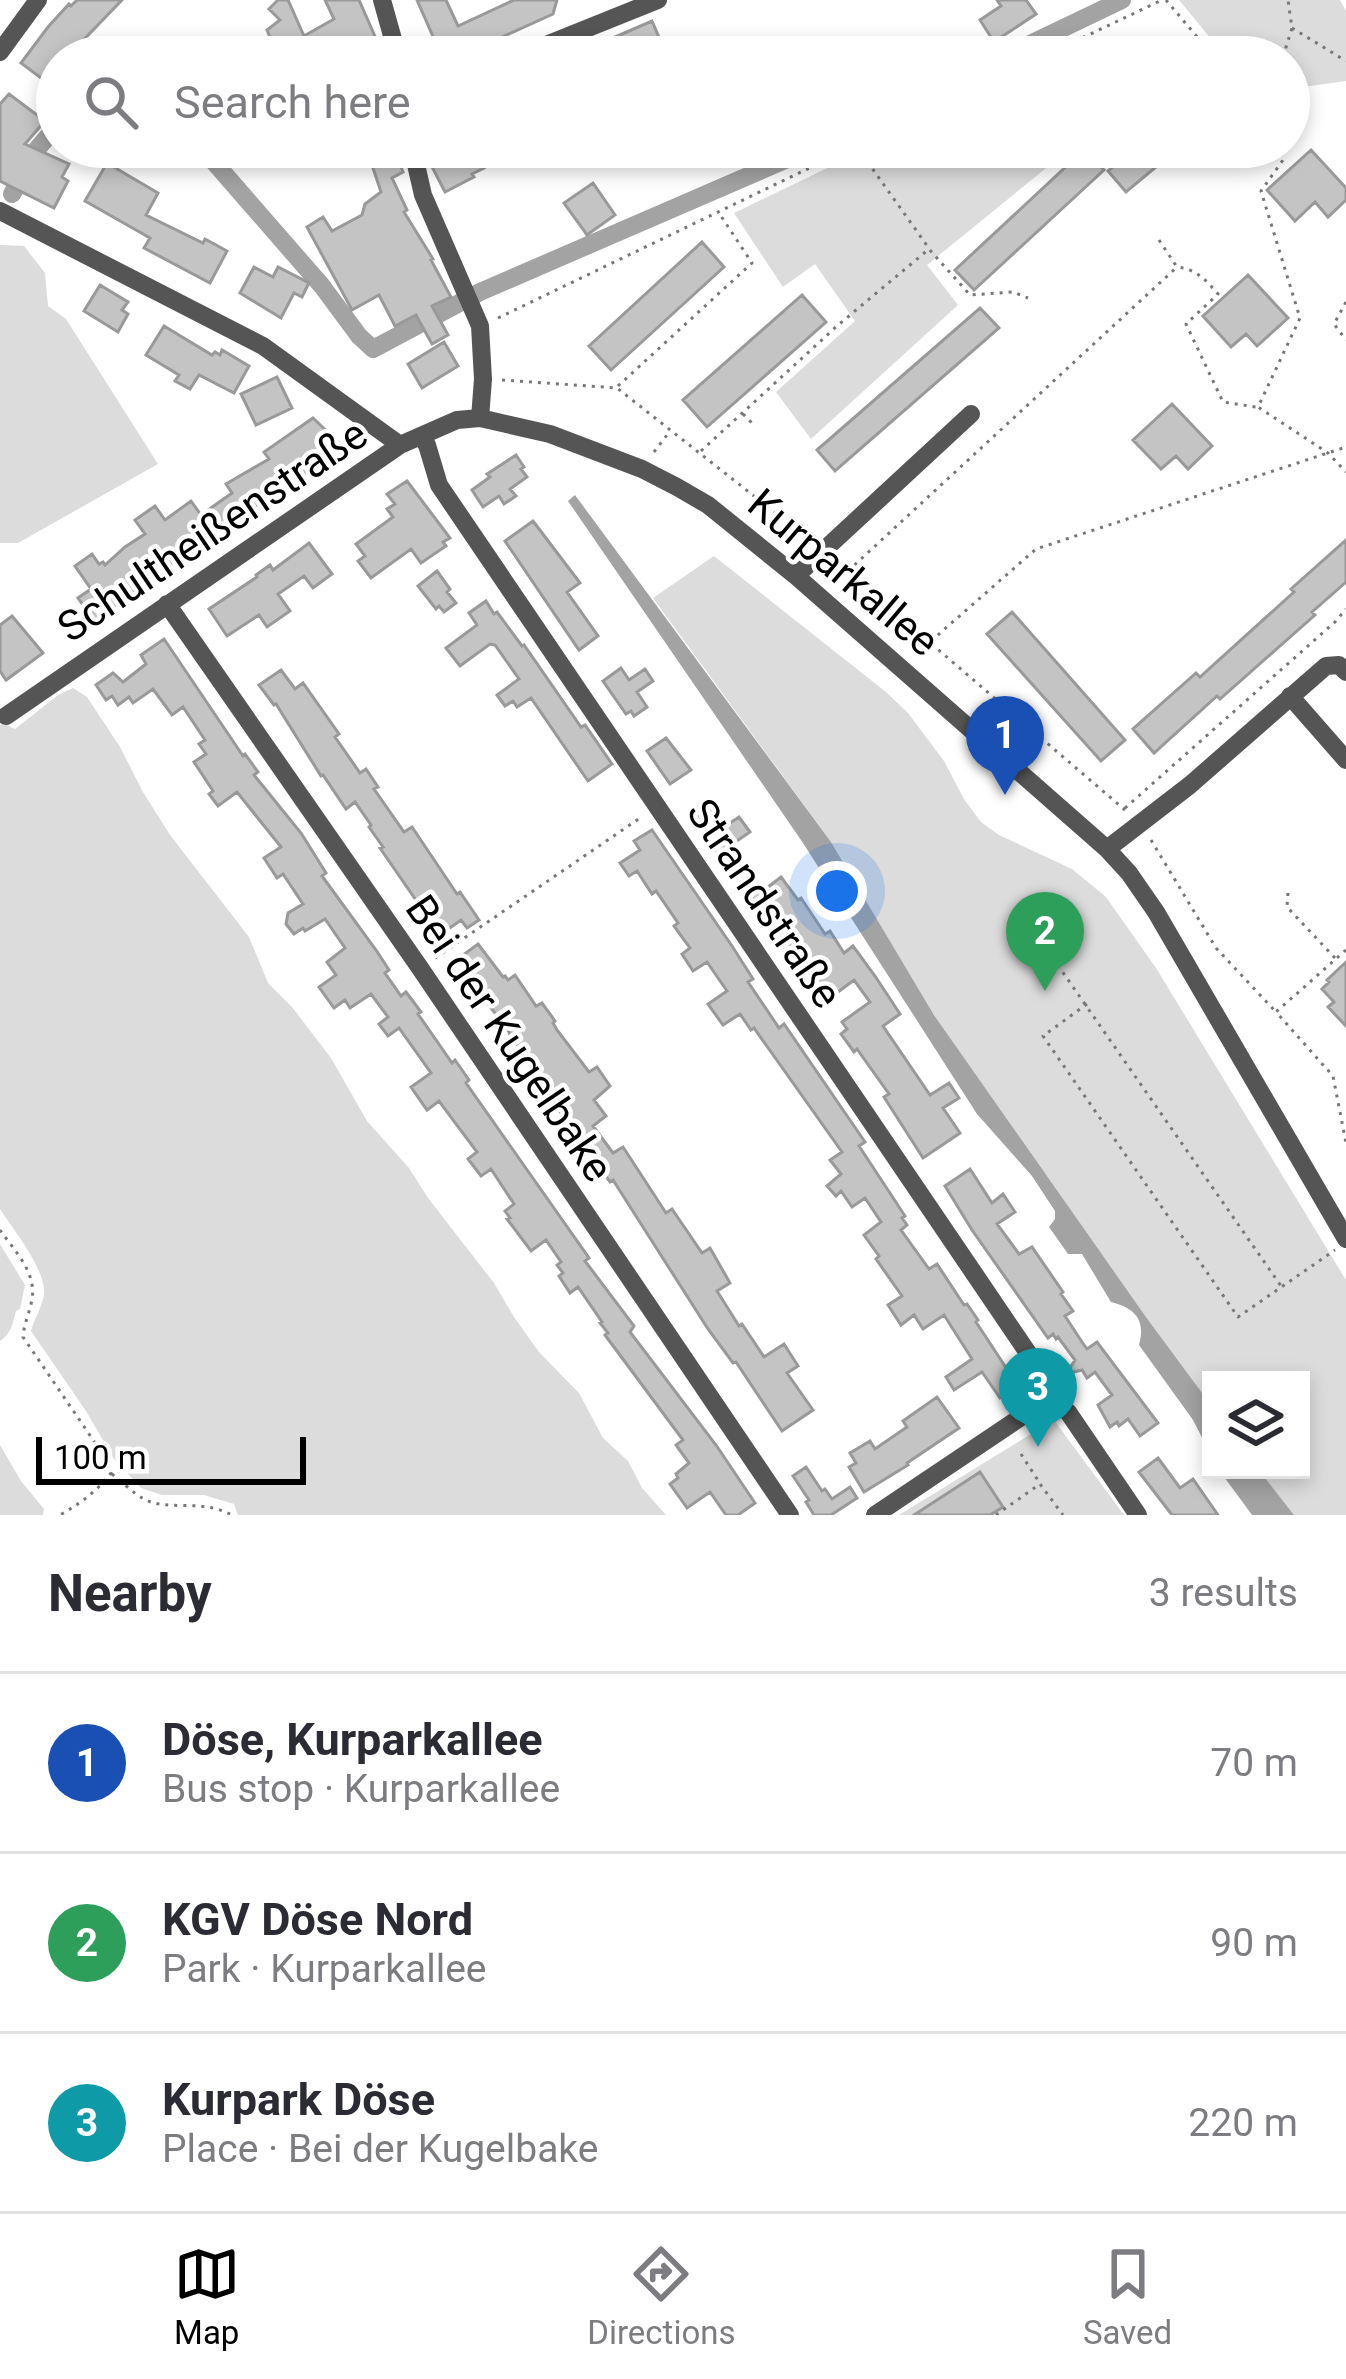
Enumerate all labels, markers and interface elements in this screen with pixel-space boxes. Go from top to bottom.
search box [36,36,1310,168]
icon: search [78,69,144,135]
text: Search here [174,76,411,129]
street label: Schultheißenstraße [48,409,376,652]
street label: Kurparkallee [739,479,949,666]
pin: 1 [966,696,1044,795]
street label: Strandstraße [677,790,852,1017]
your location [807,861,867,921]
street label: Bei der Kugelbake [396,886,623,1191]
pin: 2 [1006,892,1084,991]
pin: 3 [999,1348,1077,1447]
map controls [1202,1371,1310,1479]
button: layers [1202,1371,1310,1479]
scale bar [36,1431,306,1484]
text: 100 m [54,1438,147,1477]
text: Nearby [48,1564,212,1623]
text: 3 results [1149,1570,1298,1616]
text: Döse, Kurparkallee [162,1713,543,1766]
text: 1 [76,1740,98,1786]
text: 70 m [1210,1740,1298,1786]
text: Bus stop · Kurparkallee [162,1766,560,1812]
text: KGV Döse Nord [162,1893,473,1946]
text: 2 [76,1920,98,1966]
text: 90 m [1210,1920,1298,1966]
text: Park · Kurparkallee [162,1946,487,1992]
text: Kurpark Döse [162,2073,435,2126]
text: 3 [76,2100,98,2146]
text: 220 m [1188,2100,1298,2146]
text: Place · Bei der Kugelbake [162,2126,598,2172]
tab: Map [174,2241,240,2352]
tab: Directions [587,2241,736,2352]
tab: Saved [1083,2241,1172,2352]

